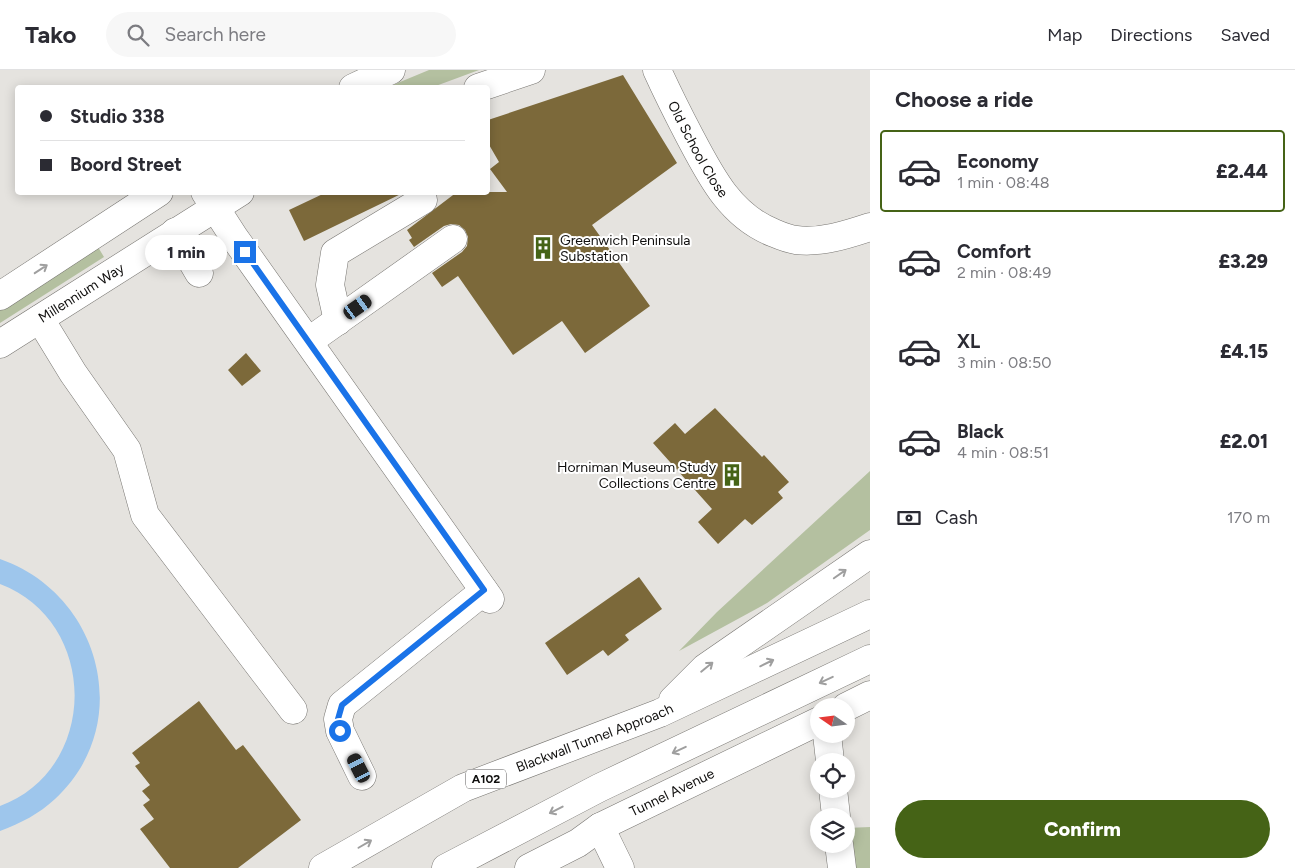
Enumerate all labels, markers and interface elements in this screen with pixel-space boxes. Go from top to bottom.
search box [106,12,456,57]
text: Tako [25,20,76,49]
icon: search [124,21,152,49]
text: Search here [164,23,266,46]
text: Map [1047,24,1082,46]
text: Directions [1110,24,1192,46]
text: Saved [1220,24,1270,46]
text: Choose a ride [895,86,1033,113]
street label: Old School Close [664,98,732,201]
text: Studio 338 [70,105,165,128]
icon: car [897,149,942,194]
text: Economy [957,150,1039,173]
text: Boord Street [70,153,182,176]
text: £2.44 [1216,160,1268,183]
text: 1 min · 08:48 [957,173,1050,192]
place label: Greenwich Peninsula Substation [560,232,690,265]
callout: 1 min [145,234,228,270]
building icon: Greenwich Peninsula Substation [530,235,556,261]
icon: car [897,239,942,284]
text: Comfort [957,240,1032,263]
route end [234,241,256,263]
text: 1 min [167,243,205,262]
text: £3.29 [1218,250,1268,273]
street label: Millennium Way [35,259,128,327]
text: 2 min · 08:49 [957,263,1051,282]
one-way arrow [33,264,47,274]
car [341,292,374,322]
icon: car [897,329,942,374]
text: XL [957,330,980,353]
text: £4.15 [1220,340,1268,363]
text: 3 min · 08:50 [957,353,1051,372]
icon: car [897,419,942,464]
text: Black [957,420,1004,443]
text: £2.01 [1220,430,1268,453]
text: 4 min · 08:51 [957,443,1049,462]
place label: Horniman Museum Study Collections Centre [557,459,717,492]
building icon: Horniman Museum Study Collections Centre [719,462,745,488]
icon: cash [895,504,923,532]
text: Cash [935,506,978,529]
text: 170 m [1227,508,1270,527]
one-way arrow [833,569,847,579]
one-way arrow [760,658,775,668]
one-way arrow [700,662,714,672]
one-way arrow [819,676,834,685]
north arrow [810,698,855,742]
map controls [810,698,855,853]
street label: Blackwall Tunnel Approach [514,700,676,776]
route start [329,720,351,742]
one-way arrow [672,746,687,755]
car [345,751,372,785]
button: locate [810,753,855,798]
street label: Tunnel Avenue [627,765,718,820]
road number: A102 [466,770,506,789]
button: Confirm [895,800,1270,858]
one-way arrow [549,806,564,815]
button: layers [810,808,855,853]
one-way arrow [358,839,373,849]

